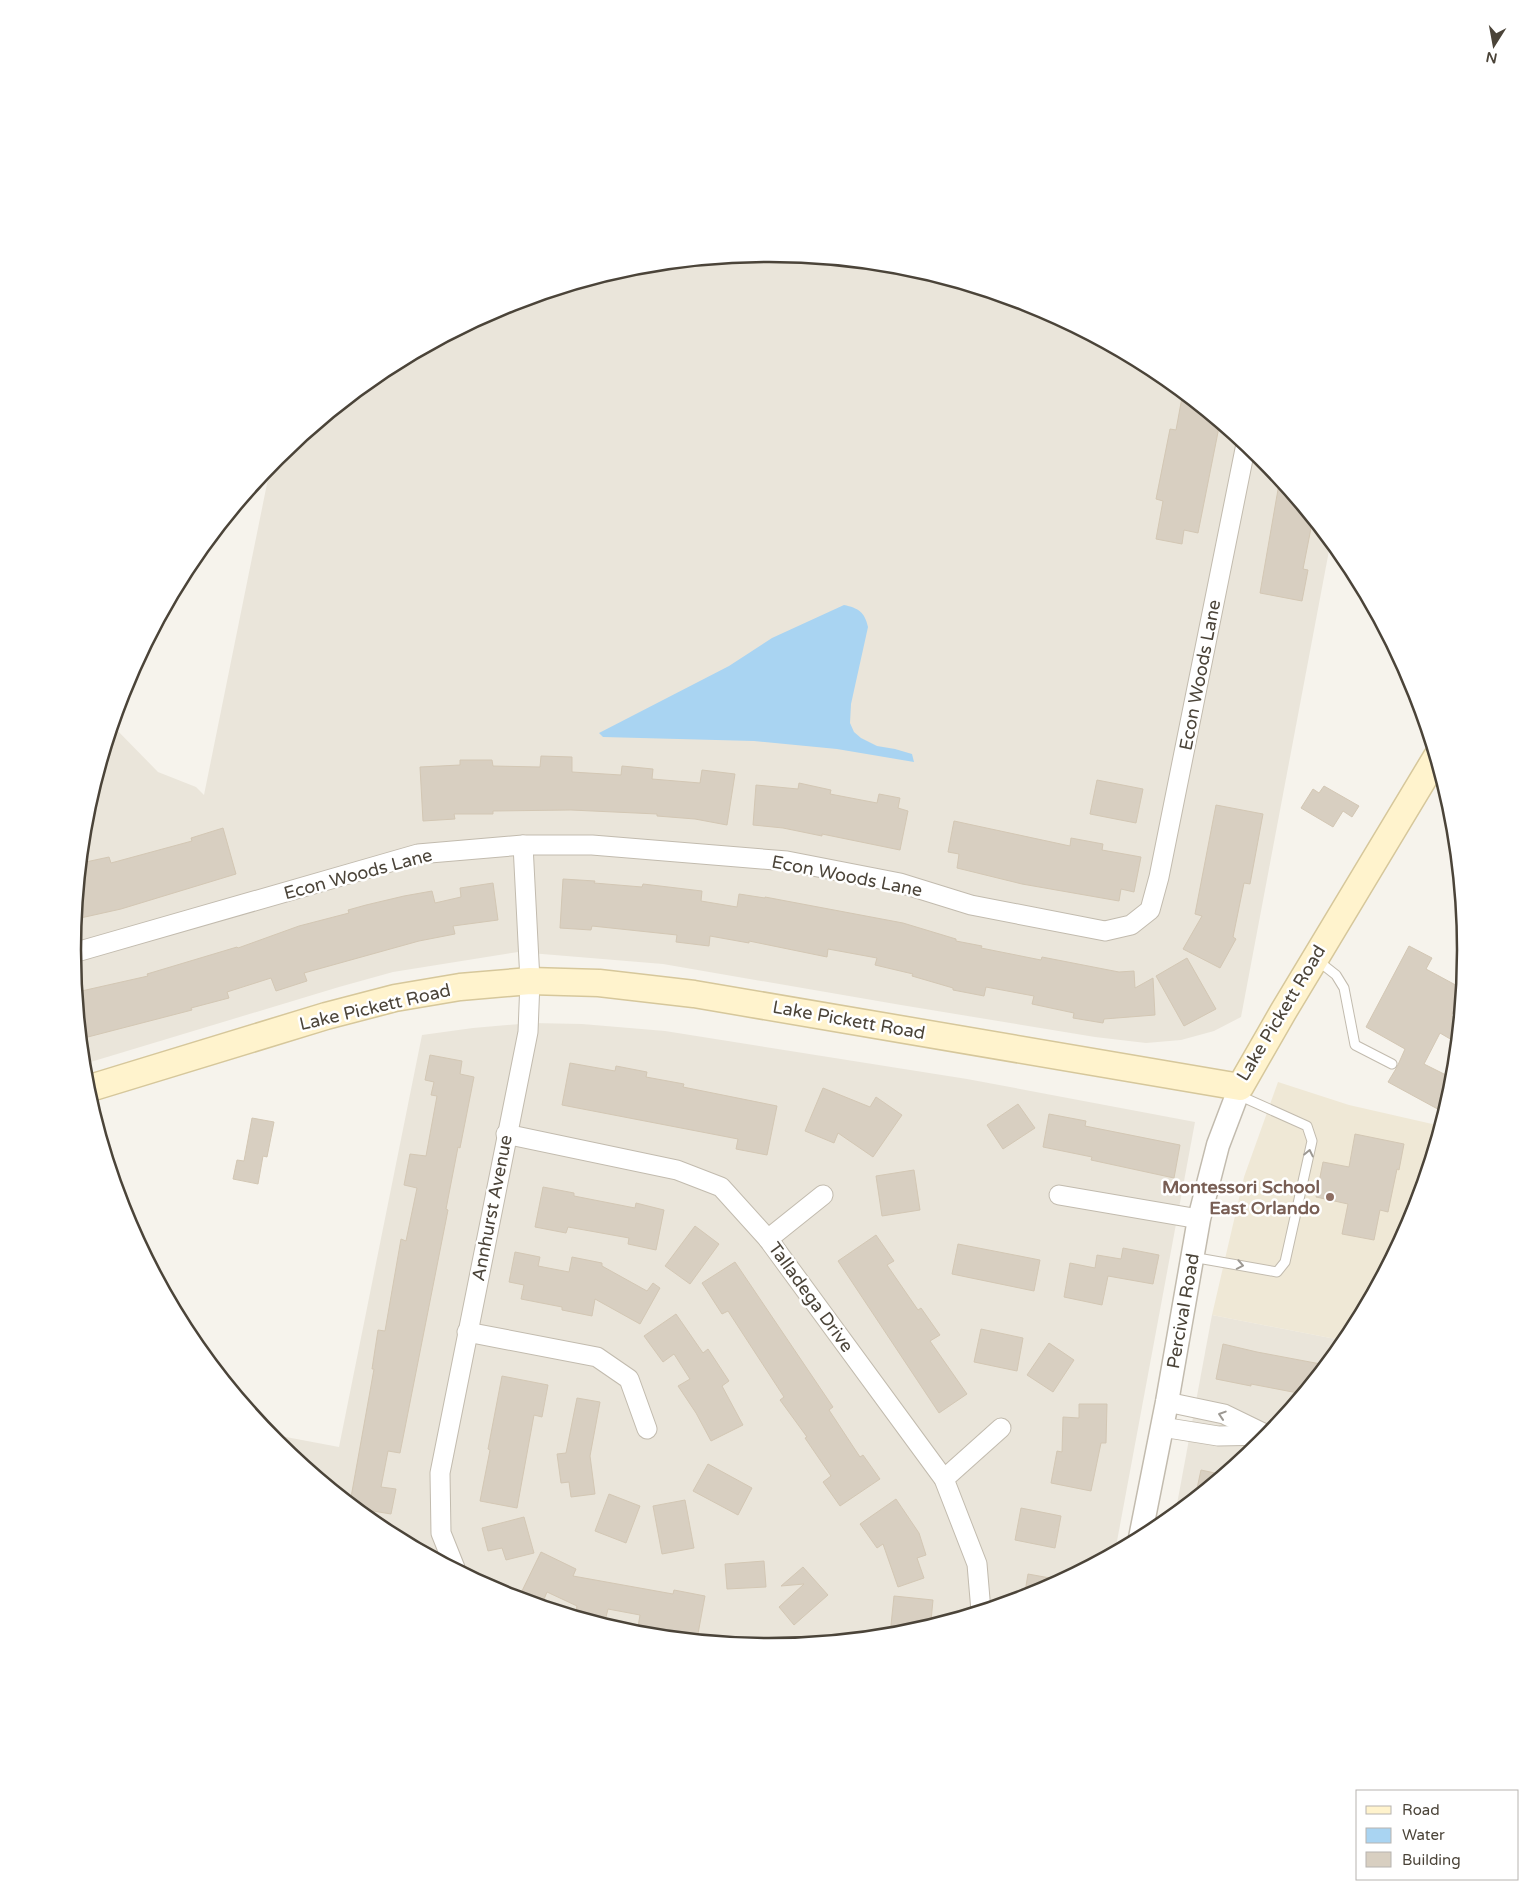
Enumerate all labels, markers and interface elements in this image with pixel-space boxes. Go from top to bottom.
north arrow [1469,20,1519,70]
text: N [1484,48,1499,67]
street label: Econ Woods Lane [1175,598,1225,752]
street label: Econ Woods Lane [281,844,435,904]
street label: Econ Woods Lane [770,851,924,901]
street label: Lake Pickett Road [1232,941,1330,1085]
street label: Lake Pickett Road [297,979,453,1035]
street label: Lake Pickett Road [771,996,927,1044]
street label: Annhurst Avenue [467,1133,517,1283]
one-way arrow [1303,1148,1314,1157]
place label: Montessori School East Orlando [1162,1176,1320,1219]
marker: Montessori School East Orlando [1324,1191,1336,1203]
street label: Talladega Drive [764,1238,858,1356]
street label: Percival Road [1162,1252,1204,1370]
one-way arrow [1236,1259,1245,1270]
one-way arrow [1218,1410,1227,1420]
legend [1356,1790,1519,1880]
text: Road [1402,1801,1440,1819]
text: Water [1402,1826,1445,1844]
text: Building [1402,1851,1461,1869]

